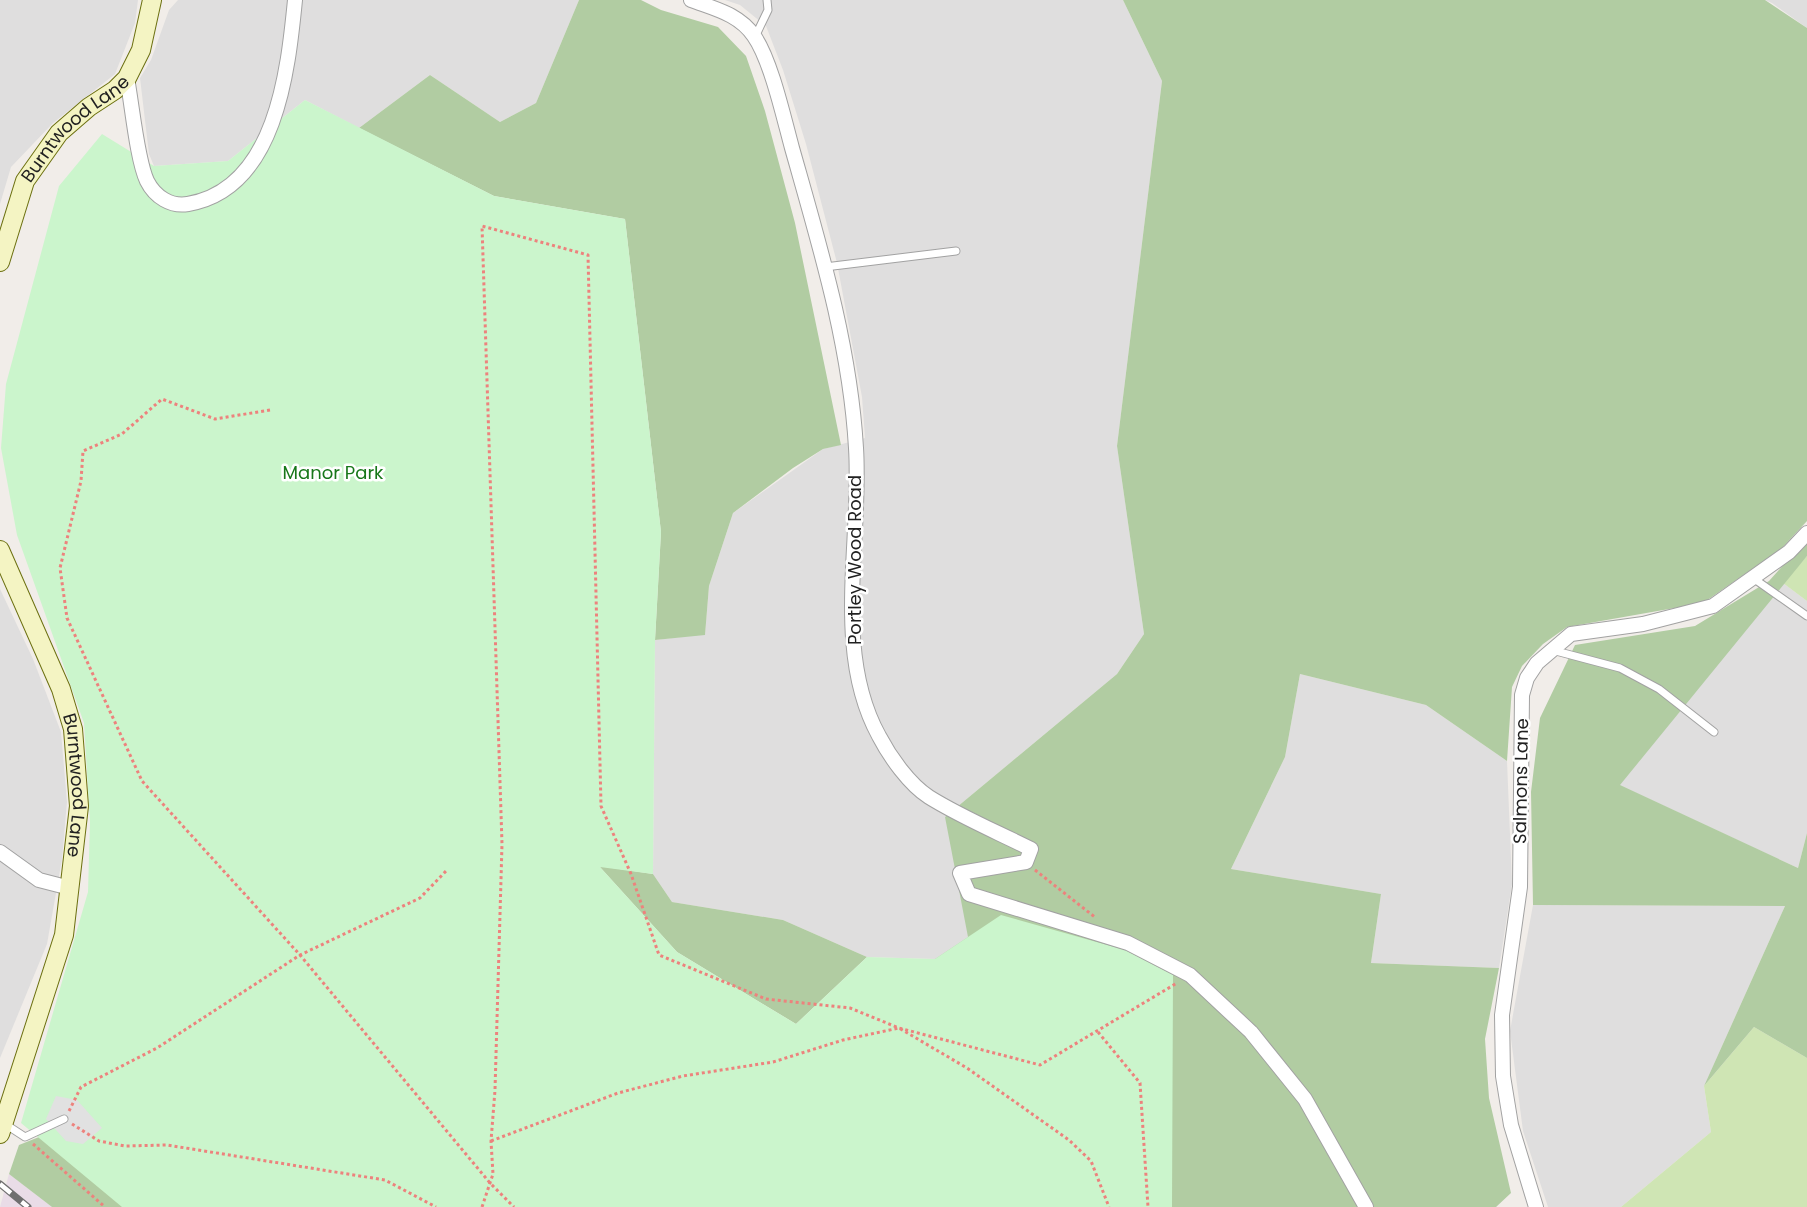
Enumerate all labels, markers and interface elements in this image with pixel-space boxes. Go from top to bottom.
street label: Burntwood Lane [15,69,135,187]
park label: Manor Park [283,460,384,485]
street label: Portley Wood Road [842,475,867,645]
street label: Burntwood Lane [57,710,92,859]
street label: Salmons Lane [1507,718,1534,844]

